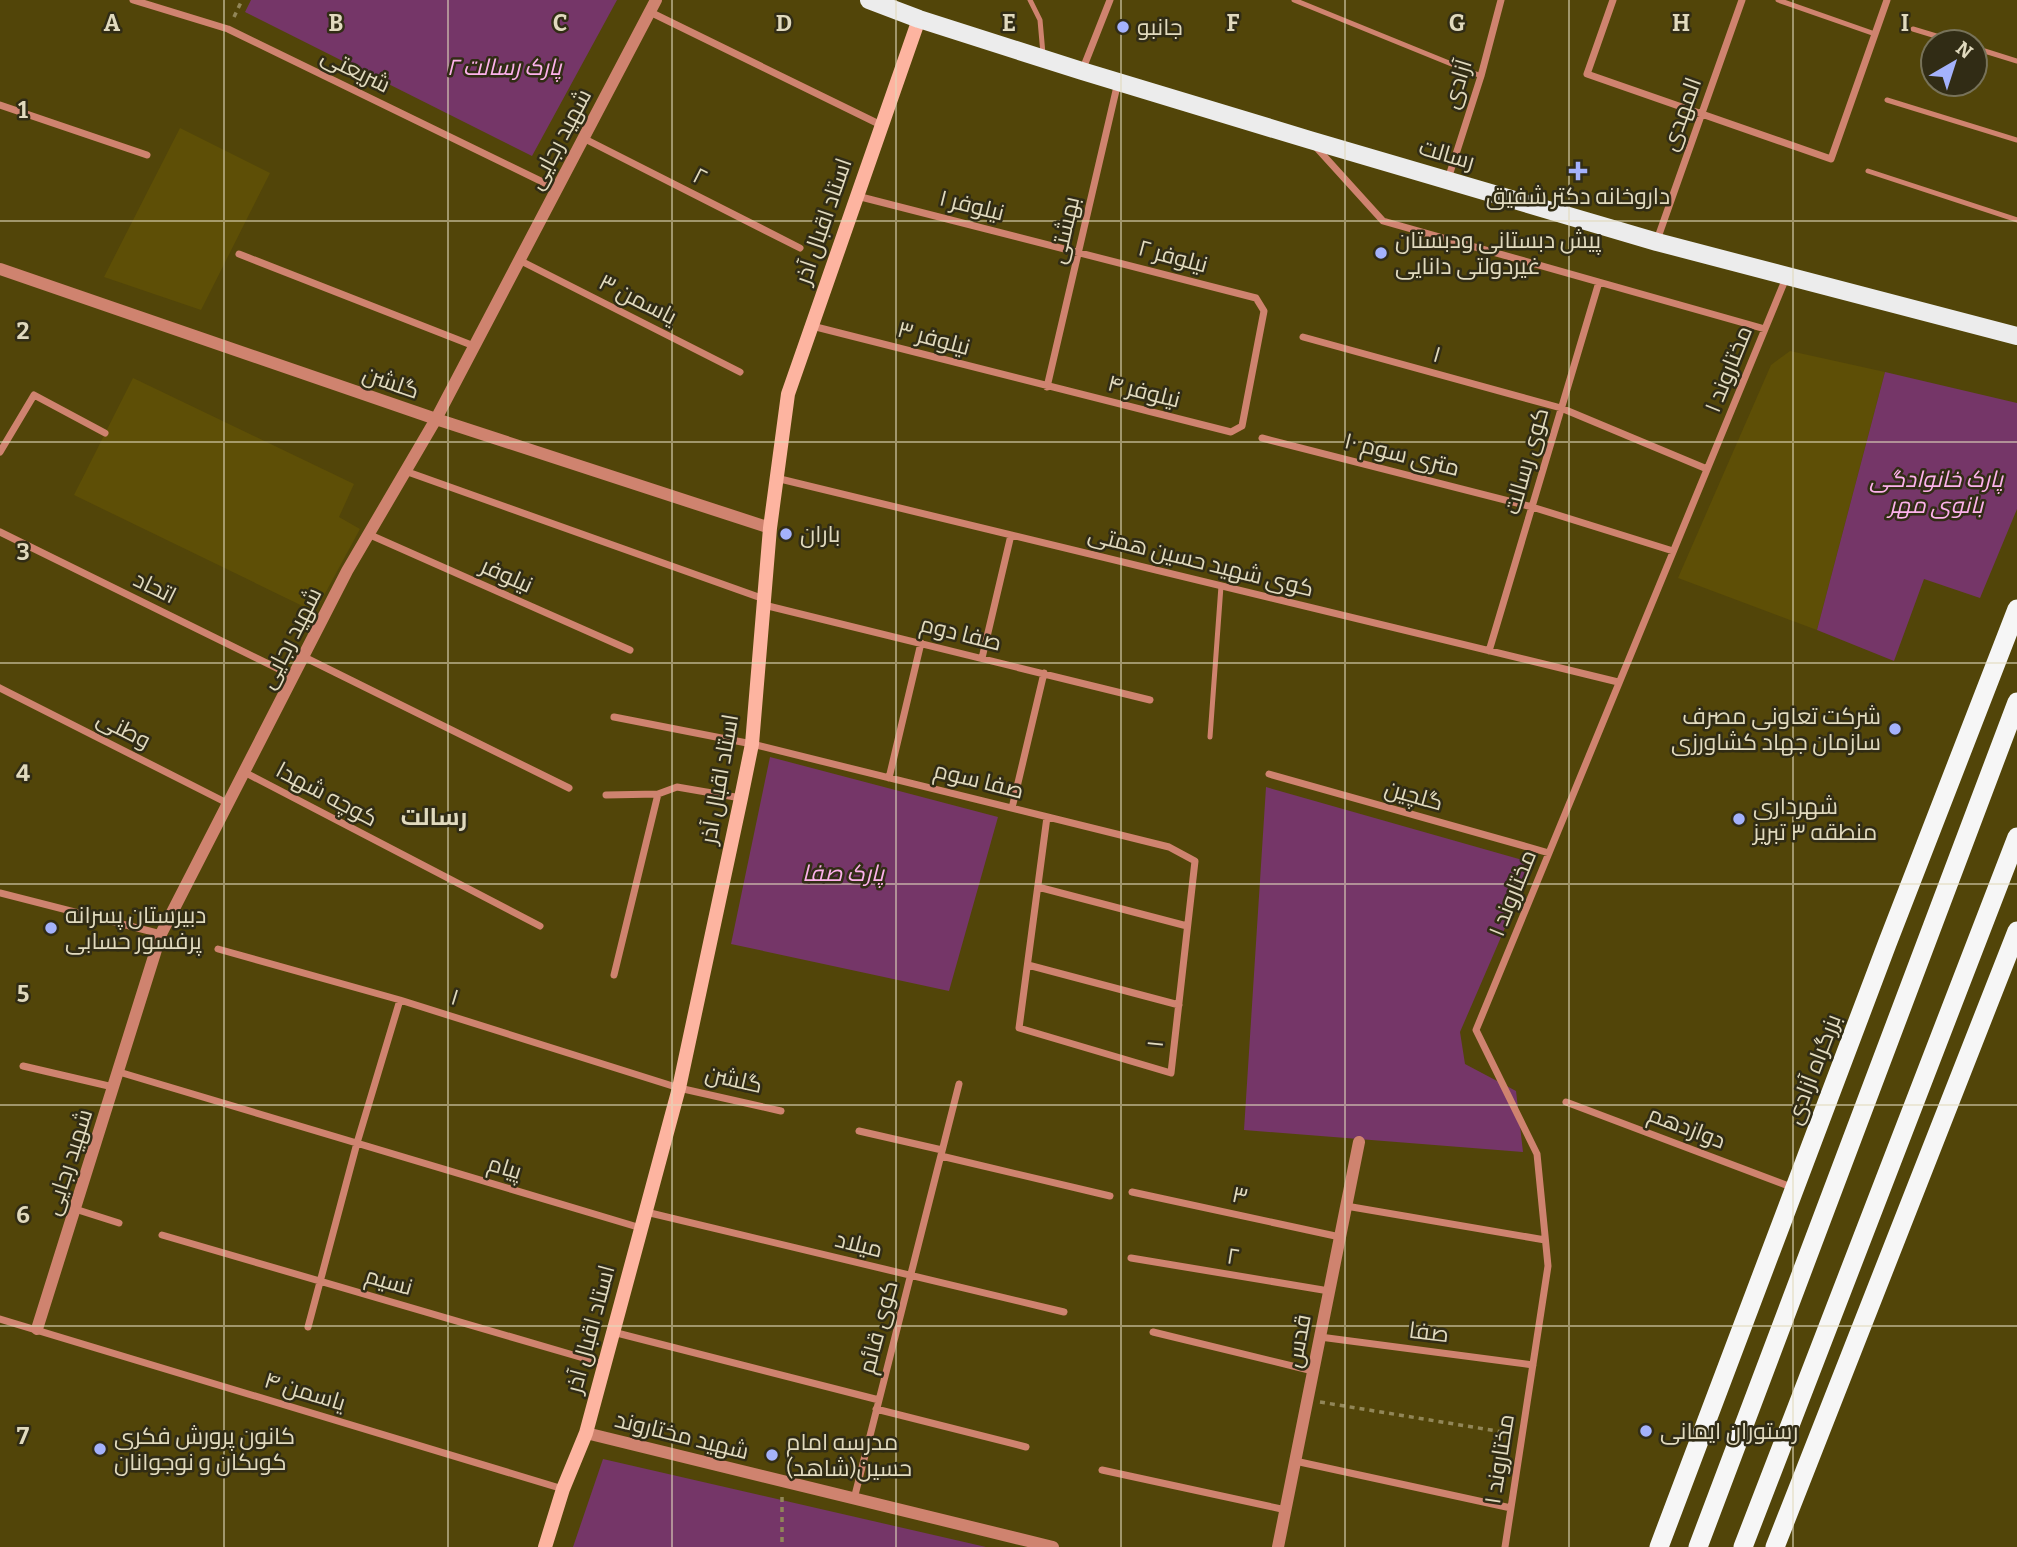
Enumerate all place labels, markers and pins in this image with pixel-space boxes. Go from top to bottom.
place label: جانبو [1137,13,1183,41]
marker: جانبو [1115,19,1131,35]
marker: داروخانه دکتر شفیق [1570,163,1586,179]
place label: داروخانه دکتر شفیق [1486,182,1670,210]
place label: پیش دبستانی ودبستان غیردولتی دانایی [1395,226,1601,280]
marker: پیش دبستانی ودبستان غیردولتی دانایی [1373,245,1389,261]
place label: باران [800,520,840,548]
marker: باران [778,526,794,542]
place label: شرکت تعاونی مصرف سازمان جهاد کشاورزی [1671,702,1881,756]
marker: شرکت تعاونی مصرف سازمان جهاد کشاورزی [1887,721,1903,737]
place label: شهرداری منطقه ۳ تبریز [1751,792,1877,846]
marker: شهرداری منطقه ۳ تبریز [1731,811,1747,827]
place label: دبیرستان پسرانه پرفسور حسابی [65,901,206,956]
marker: دبیرستان پسرانه پرفسور حسابی [43,920,59,936]
place label: رستوران ایمانی [1660,1417,1798,1445]
place label: کانون پرورش فکرى کوىکان و نوجوانان [114,1422,295,1476]
marker: رستوران ایمانی [1638,1423,1654,1439]
place label: مدرسه امام حسین(شاهد) [786,1428,912,1482]
marker: کانون پرورش فکرى کوىکان و نوجوانان [92,1441,108,1457]
marker: مدرسه امام حسین(شاهد) [764,1447,780,1463]

